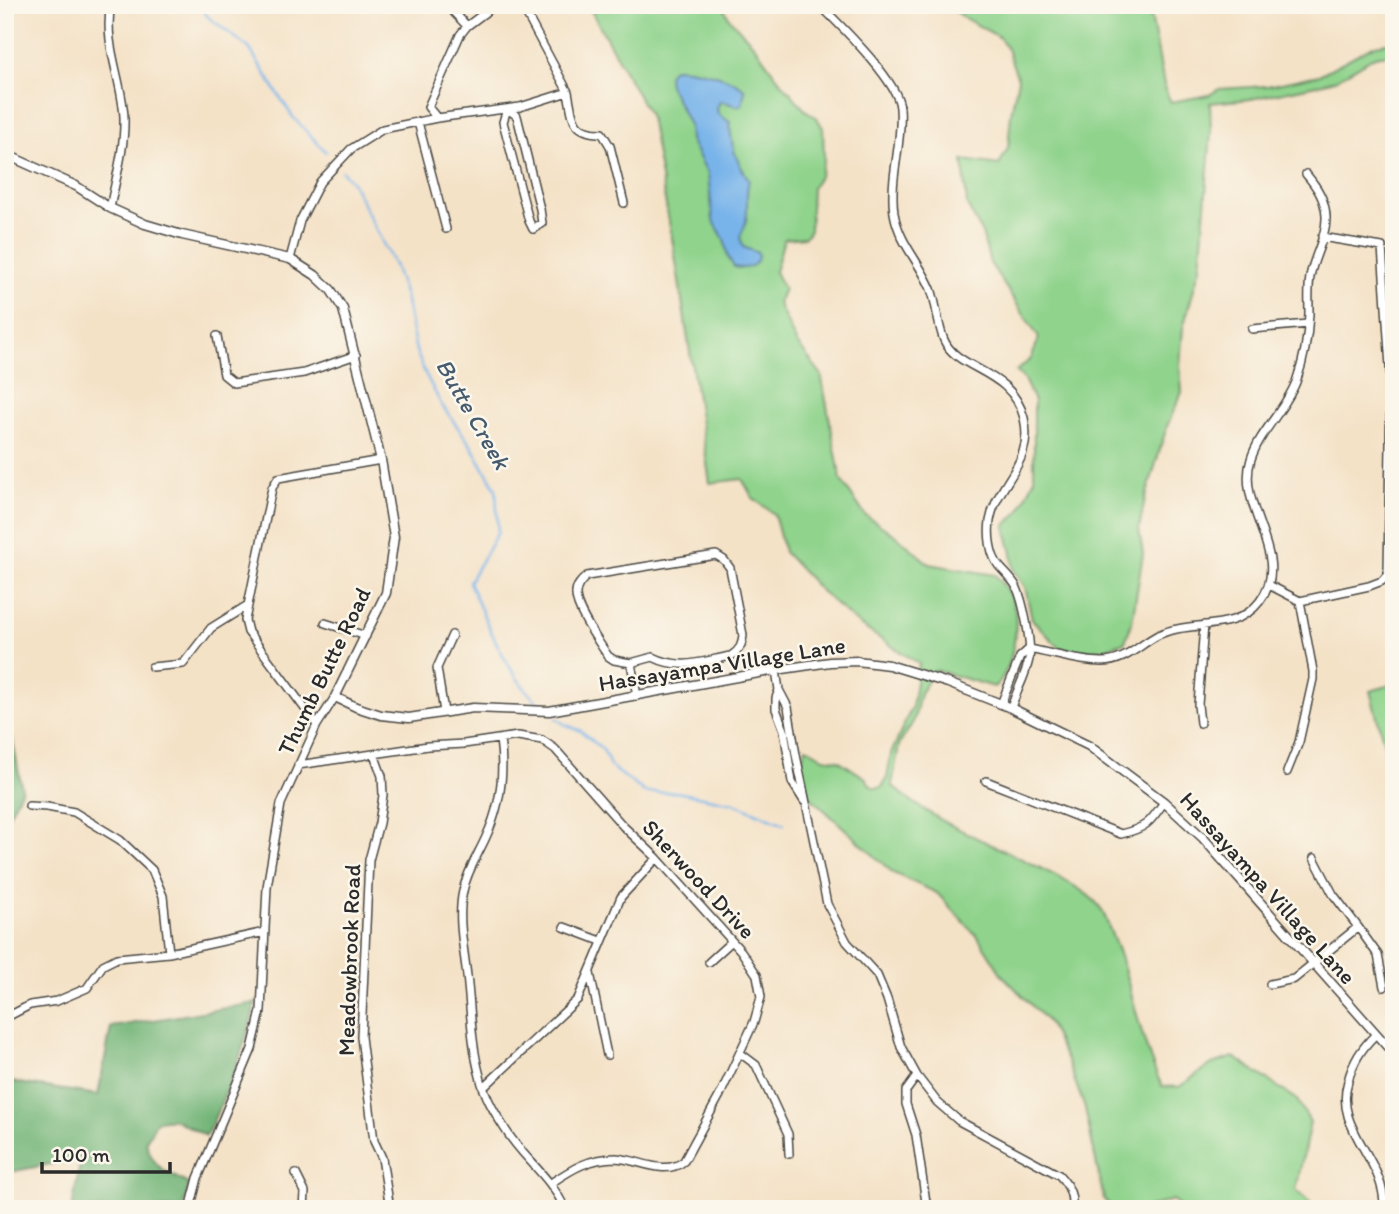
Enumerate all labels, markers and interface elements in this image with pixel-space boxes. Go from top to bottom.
water label: Butte Creek [430,353,518,476]
street label: Thumb Butte Road [271,582,377,760]
street label: Hassayampa Village Lane [597,631,847,697]
street label: Hassayampa Village Lane [1174,786,1362,990]
street label: Sherwood Drive [637,813,761,945]
street label: Meadowbrook Road [332,863,366,1056]
scale bar [42,1130,170,1174]
text: 100 m [52,1142,110,1167]

